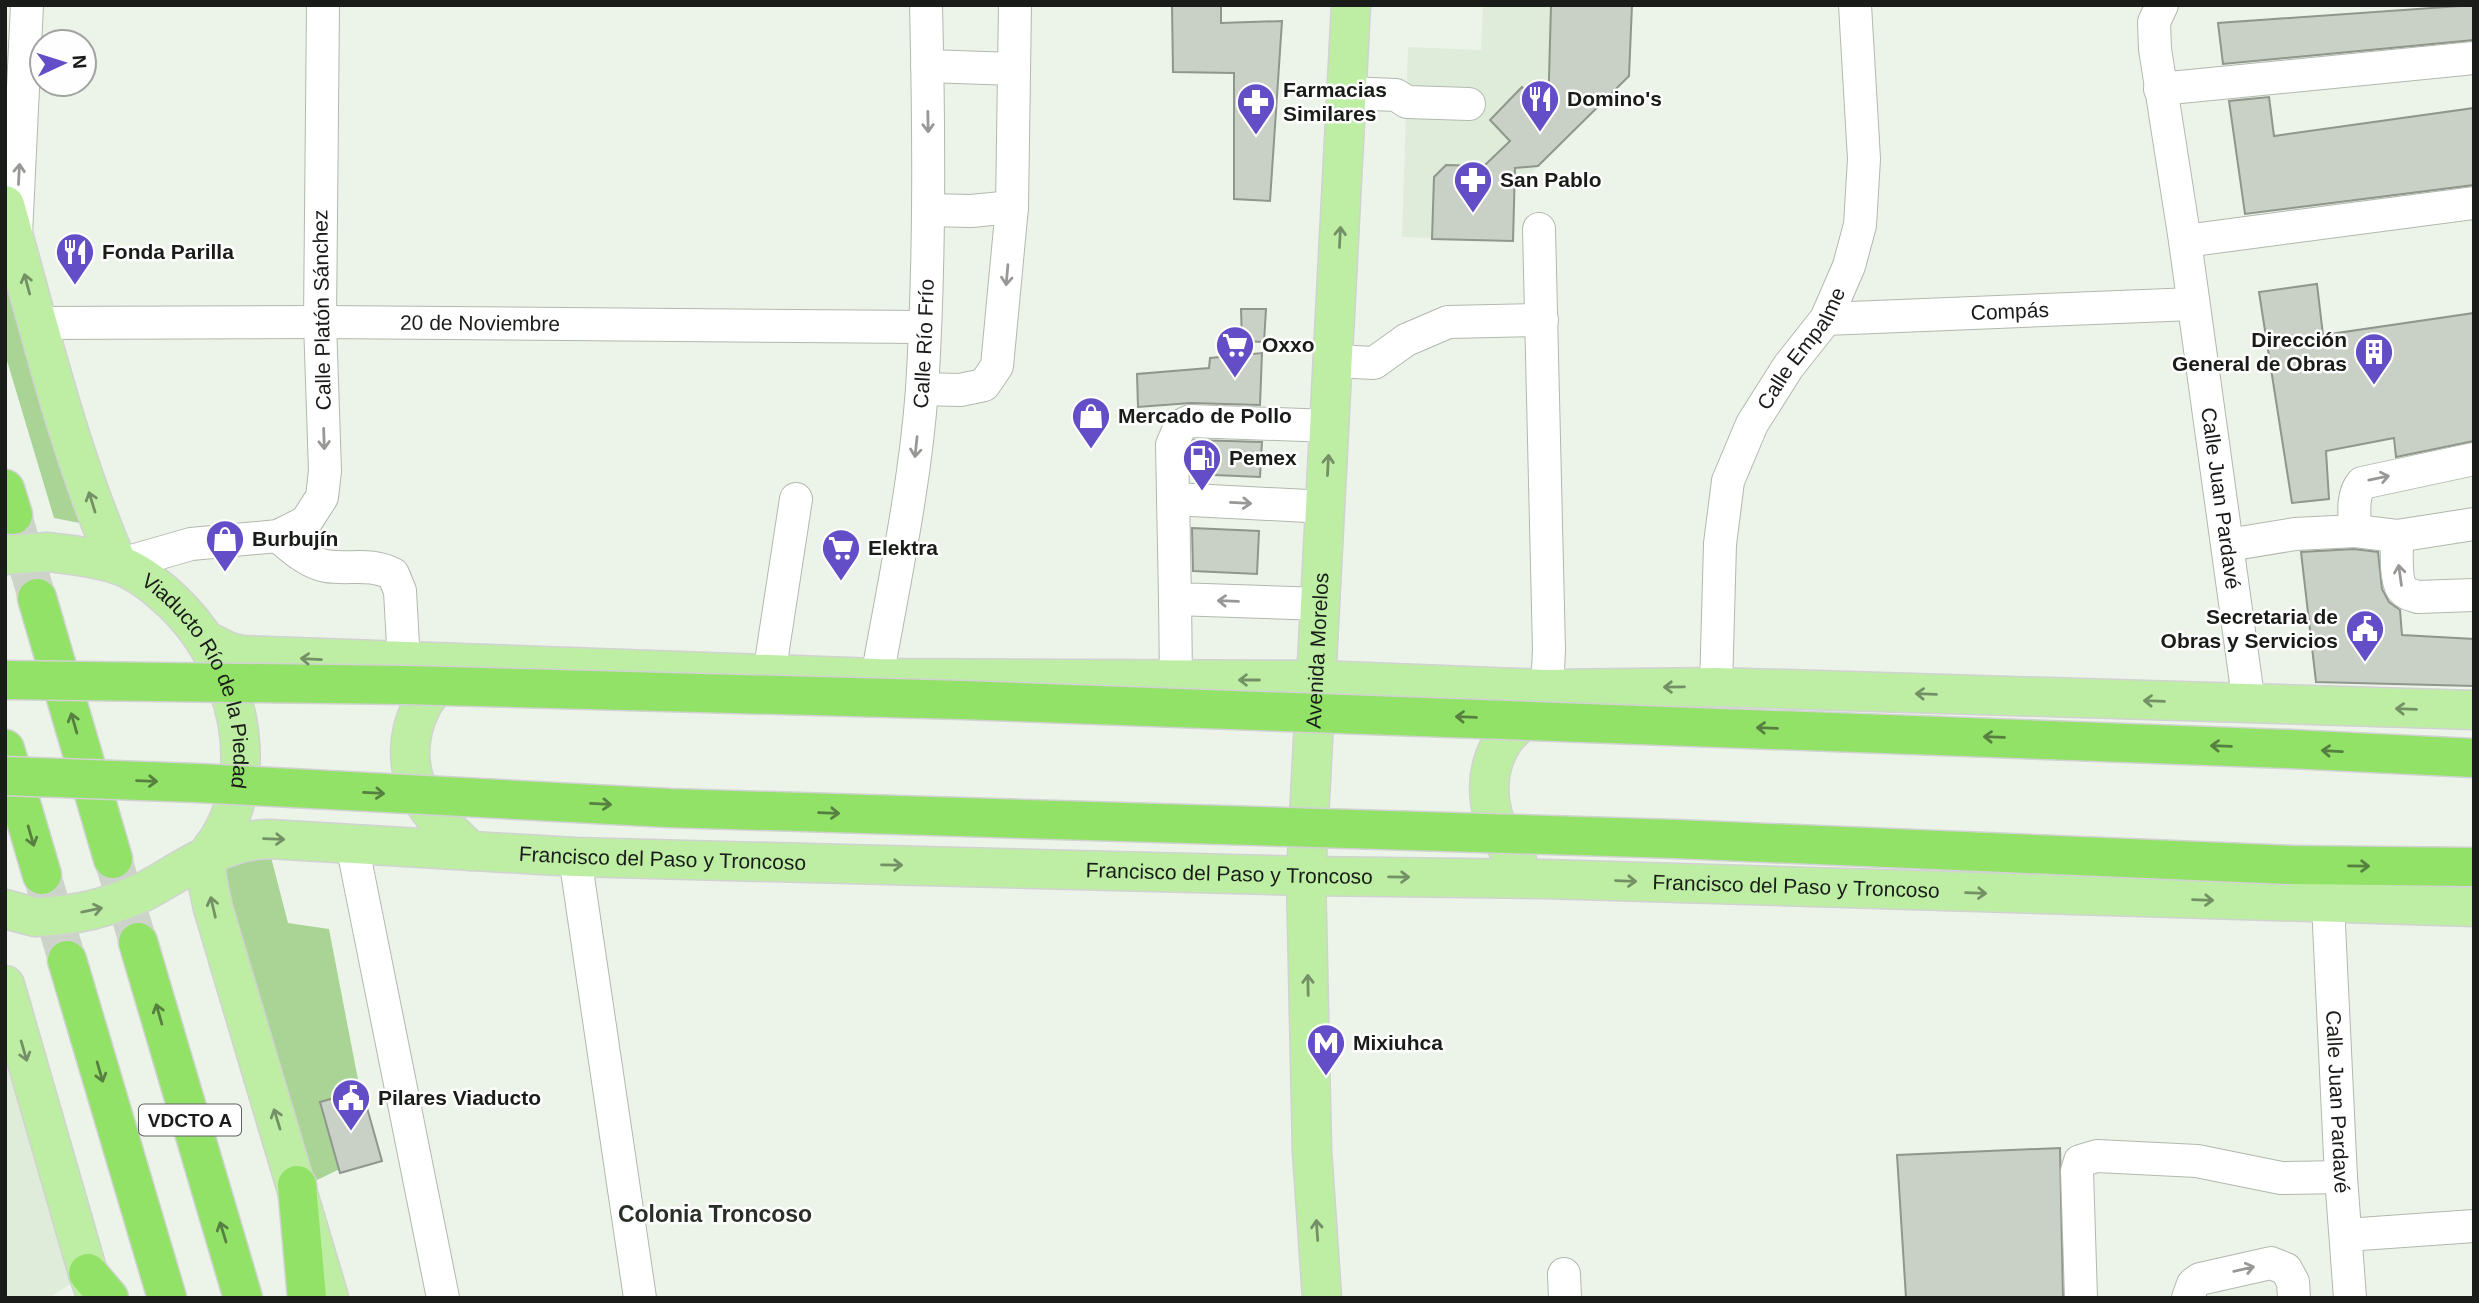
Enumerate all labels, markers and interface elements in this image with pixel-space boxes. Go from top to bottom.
north arrow [28,28,98,98]
text: N [69,54,90,69]
place label: Farmacias Similares [1283,78,1387,125]
restaurant icon: Domino's [1519,78,1561,133]
pharmacy icon: Farmacias Similares [1235,81,1277,136]
place label: Domino's [1567,87,1662,110]
one-way arrow [921,111,935,134]
pharmacy icon: San Pablo [1452,159,1494,214]
one-way arrow [13,163,26,186]
place label: San Pablo [1500,168,1602,191]
street label: Calle Platón Sánchez [308,209,335,411]
one-way arrow [1333,226,1346,249]
restaurant icon: Fonda Parilla [54,231,96,286]
place label: Fonda Parilla [102,240,234,263]
one-way arrow [1000,263,1013,286]
one-way arrow [19,273,32,295]
street label: Calle Río Frío [908,279,938,409]
street label: Calle Empalme [1752,284,1849,414]
street label: Compás [1970,298,2049,324]
street label: 20 de Noviembre [400,311,560,335]
supermarket icon: Oxxo [1214,324,1256,379]
place label: Dirección General de Obras [2172,328,2347,375]
building icon: Dirección General de Obras [2353,331,2395,386]
place label: Oxxo [1262,333,1315,356]
shop icon: Mercado de Pollo [1070,395,1112,450]
place label: Mercado de Pollo [1118,404,1292,427]
street label: Calle Juan Pardavé [2197,406,2245,591]
one-way arrow [318,428,331,451]
one-way arrow [909,436,922,458]
fuel station icon: Pemex [1181,437,1223,492]
place label: Pemex [1229,446,1297,469]
one-way arrow [1322,454,1335,476]
one-way arrow [2367,471,2390,485]
one-way arrow [85,491,97,513]
one-way arrow [1229,497,1252,510]
shop icon: Burbujín [204,518,246,573]
place label: Burbujín [252,527,338,550]
supermarket icon: Elektra [820,527,862,582]
place label: Elektra [868,536,938,559]
one-way arrow [2393,564,2406,587]
street label: Viaducto Río de la Piedad [138,569,253,790]
street label: Avenida Morelos [1302,572,1333,729]
one-way arrow [1217,594,1240,607]
place label: Secretaria de Obras y Servicios [2161,605,2338,652]
public building icon: Secretaria de Obras y Servicios [2344,608,2386,663]
one-way arrow [300,652,323,665]
one-way arrow [1238,673,1261,686]
one-way arrow [1663,680,1686,694]
one-way arrow [1915,687,1938,700]
one-way arrow [2142,695,2165,708]
one-way arrow [2394,702,2417,715]
one-way arrow [1455,711,1478,724]
one-way arrow [66,712,79,734]
one-way arrow [1756,722,1779,735]
one-way arrow [1983,730,2006,743]
one-way arrow [2210,740,2233,753]
one-way arrow [2321,744,2344,757]
one-way arrow [135,775,158,788]
one-way arrow [362,786,385,799]
one-way arrow [590,798,613,811]
one-way arrow [817,806,840,819]
one-way arrow [25,824,38,846]
one-way arrow [262,833,285,846]
street label: Francisco del Paso y Troncoso [518,842,806,874]
one-way arrow [881,858,904,872]
street label: Francisco del Paso y Troncoso [1085,858,1373,888]
one-way arrow [2347,859,2370,872]
one-way arrow [1387,870,1410,884]
street label: Francisco del Paso y Troncoso [1652,870,1940,902]
one-way arrow [1614,875,1637,888]
one-way arrow [1964,886,1987,899]
one-way arrow [2192,893,2215,907]
one-way arrow [206,896,220,919]
one-way arrow [80,903,102,916]
one-way arrow [1302,973,1315,996]
one-way arrow [152,1003,165,1026]
street label: Calle Juan Pardavé [2322,1010,2354,1194]
metro station icon: Mixiuhca [1305,1022,1347,1077]
place label: Mixiuhca [1353,1031,1443,1054]
one-way arrow [18,1039,31,1062]
one-way arrow [94,1061,107,1083]
public building icon: Pilares Viaducto [330,1077,372,1132]
place label: Pilares Viaducto [378,1086,541,1109]
road number: VDCTO A [139,1104,241,1136]
one-way arrow [269,1109,282,1131]
district label: Colonia Troncoso [618,1201,812,1227]
one-way arrow [1310,1219,1323,1241]
one-way arrow [215,1222,228,1244]
one-way arrow [2232,1262,2254,1275]

